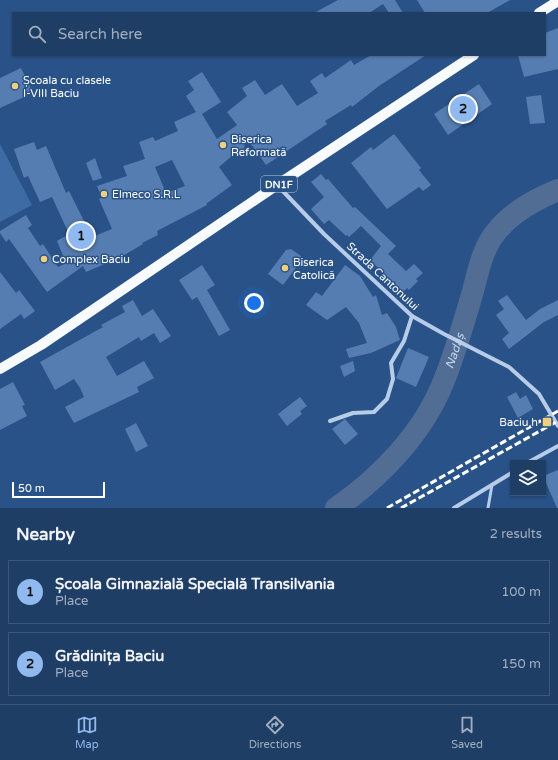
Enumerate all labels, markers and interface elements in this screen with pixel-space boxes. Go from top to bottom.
search box [12,12,546,56]
icon: search [26,23,48,45]
text: Search here [58,25,142,43]
place label: Școala cu clasele I-VIII Baciu [23,74,111,100]
marker: Școala cu clasele I-VIII Baciu [10,81,20,91]
pin: 2 [450,94,476,124]
place label: Biserica Reformată [231,133,286,159]
marker: Biserica Reformată [218,140,228,150]
road number: DN1F [261,176,297,192]
place label: Elmeco S.R.L [112,188,181,201]
marker: Elmeco S.R.L [99,189,109,199]
pin: 1 [68,221,94,251]
street label: Strada Cantonului [344,240,421,313]
place label: Complex Baciu [52,253,130,266]
marker: Complex Baciu [39,254,49,264]
place label: Biserica Catolică [293,256,335,282]
marker: Biserica Catolică [280,263,290,273]
your location [244,293,264,313]
water label: Nadăș [442,330,468,371]
place label: Baciu h [499,416,538,429]
marker: Baciu h [541,416,553,428]
map controls [510,460,546,496]
button: layers [510,460,546,496]
scale bar [12,480,105,499]
text: 50 m [18,482,45,495]
text: Nearby [16,524,75,545]
text: 2 results [490,526,542,542]
text: Școala Gimnazială Specială Transilvania [55,575,335,593]
text: 1 [26,584,34,600]
text: 100 m [501,584,541,600]
text: Place [55,593,88,609]
text: Grădinița Baciu [55,647,164,665]
text: 2 [26,656,34,672]
text: 150 m [501,656,541,672]
text: Place [55,665,88,681]
tab: Map [75,714,99,751]
tab: Directions [249,714,301,751]
tab: Saved [451,714,483,751]

